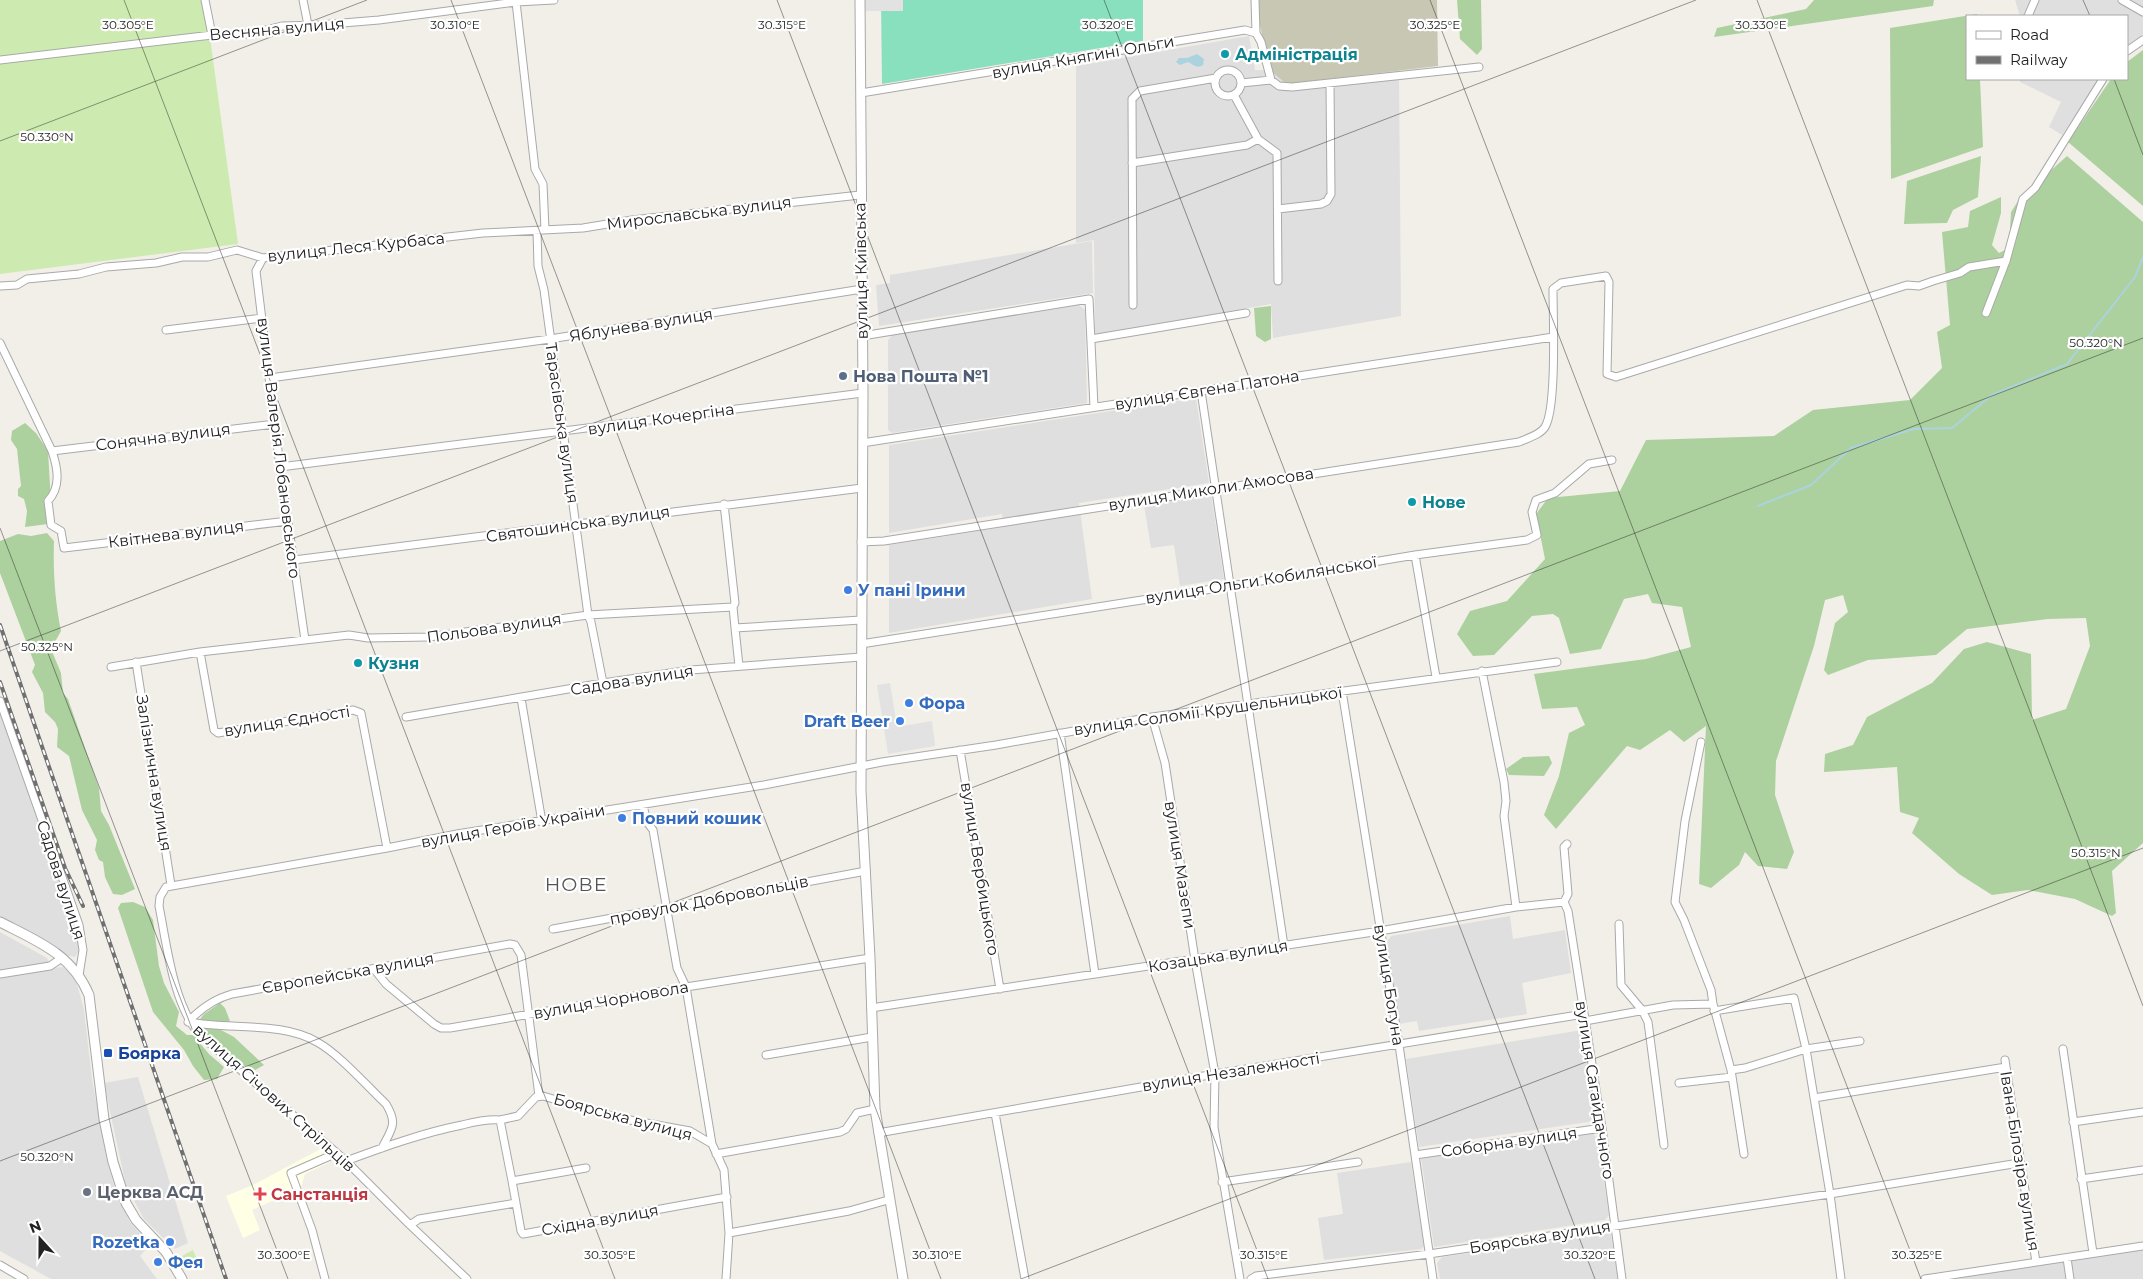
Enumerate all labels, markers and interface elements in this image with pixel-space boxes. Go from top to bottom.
street label: Весняна вулиця [209,14,345,44]
legend [1966,15,2128,80]
text: 30.305°E [102,17,154,32]
text: 30.310°E [430,17,480,32]
text: 30.315°E [758,17,806,32]
text: 30.320°E [1082,17,1134,32]
text: 30.325°E [1410,17,1460,32]
text: 30.330°E [1735,17,1787,32]
text: Road [2010,25,2049,44]
street label: вулиця Княгині Ольги [990,32,1176,82]
place label: Адміністрація [1235,45,1358,64]
marker: Адміністрація [1219,48,1231,60]
text: Railway [2010,50,2068,69]
text: 50.330°N [20,129,74,144]
street label: Мирославська вулиця [605,192,793,234]
street label: вулиця Київська [850,202,872,340]
street label: вулиця Леся Курбаса [266,228,446,266]
street label: Яблунева вулиця [568,304,714,346]
street label: вулиця Валерія Лобановського [254,316,304,580]
text: 50.320°N [2069,335,2123,350]
street label: Тарасівська вулиця [541,341,583,505]
street label: вулиця Євгена Патона [1113,366,1301,414]
place label: Нова Пошта №1 [853,367,989,386]
marker: Нова Пошта №1 [837,370,849,382]
street label: вулиця Кочергіна [587,399,735,439]
street label: Сонячна вулиця [94,419,232,455]
street label: вулиця Миколи Амосова [1107,463,1315,515]
place label: Нове [1422,493,1466,512]
marker: Нове [1406,496,1418,508]
street label: Святошинська вулиця [485,502,671,546]
street label: Квітнева вулиця [107,516,245,552]
street label: вулиця Ольги Кобилянської [1144,552,1378,608]
place label: У пані Ірини [858,581,966,600]
marker: У пані Ірини [842,584,854,596]
street label: Польова вулиця [425,609,563,647]
text: 50.325°N [21,639,73,654]
place label: Кузня [368,654,419,673]
marker: Кузня [352,657,364,669]
street label: Садова вулиця [569,661,695,699]
street label: вулиця Соломії Крушельницької [1073,683,1343,739]
street label: Залізнична вулиця [132,693,176,853]
place label: Фора [919,694,965,713]
marker: Фора [903,697,915,709]
street label: вулиця Єдності [223,702,351,740]
place label: Draft Beer [804,712,890,731]
marker: Draft Beer [894,715,906,727]
street label: вулиця Вербицького [957,781,1003,957]
street label: вулиця Героїв України [419,800,607,852]
street label: вулиця Мазепи [1161,800,1199,930]
place label: Повний кошик [632,809,762,828]
marker: Повний кошик [616,812,628,824]
street label: Садова вулиця [33,818,89,942]
text: 50.315°N [2071,845,2121,860]
street label: провулок Добровольців [608,871,810,929]
district label: НОВЕ [545,873,607,896]
street label: вулиця Богуна [1370,923,1408,1047]
street label: Козацька вулиця [1147,936,1289,976]
street label: Європейська вулиця [260,948,436,998]
street label: вулиця Чорновола [532,977,690,1023]
street label: вулиця Сагайдачного [1571,999,1619,1181]
street label: вулиця Січових Стрільців [189,1020,359,1176]
place label: Боярка [118,1044,181,1063]
marker: Боярка [102,1047,114,1059]
street label: вулиця Незалежності [1141,1049,1321,1095]
street label: Івана Білозіра вулиця [1996,1070,2044,1252]
street label: Боярська вулиця [552,1089,694,1145]
street label: Соборна вулиця [1440,1123,1578,1161]
text: 50.320°N [20,1149,74,1164]
place label: Церква АСД [97,1183,203,1202]
place label: Санстанція [271,1185,368,1204]
marker: Церква АСД [81,1186,93,1198]
marker: Санстанція [253,1187,267,1201]
street label: Східна вулиця [540,1200,660,1240]
north arrow [15,1214,65,1264]
text: N [27,1216,44,1237]
street label: Боярська вулиця [1468,1216,1612,1258]
place label: Rozetka [92,1233,160,1252]
marker: Rozetka [164,1236,176,1248]
text: 30.300°E [258,1247,310,1262]
text: 30.305°E [584,1247,636,1262]
text: 30.310°E [912,1247,962,1262]
text: 30.315°E [1240,1247,1288,1262]
text: 30.320°E [1564,1247,1616,1262]
text: 30.325°E [1892,1247,1942,1262]
place label: Фея [168,1253,203,1272]
marker: Фея [152,1256,164,1268]

